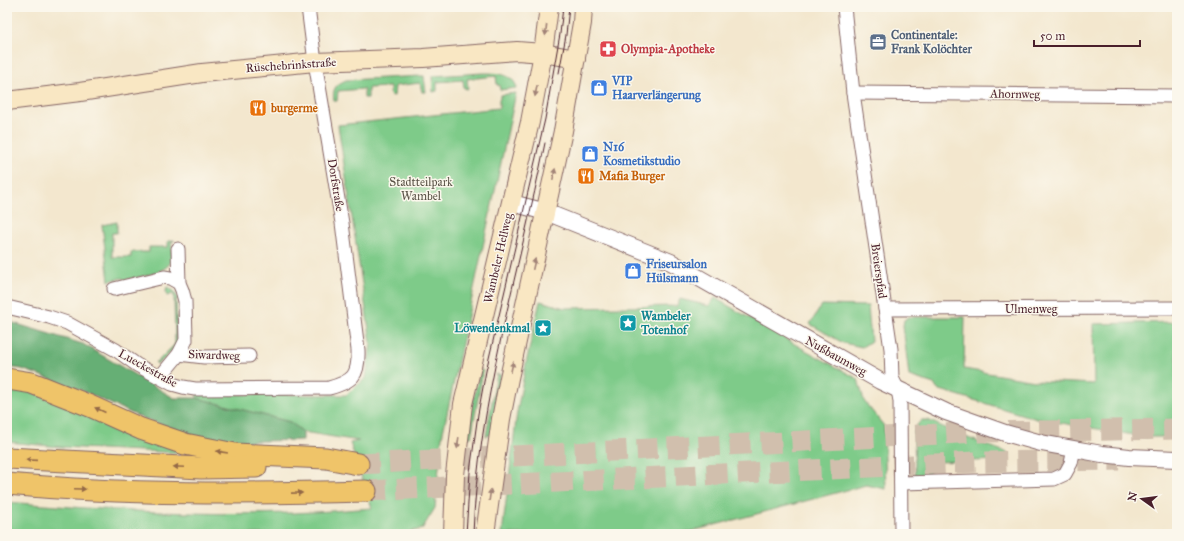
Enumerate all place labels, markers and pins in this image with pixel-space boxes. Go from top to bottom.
place label: Continentale: Frank Kolöchter [891,28,972,56]
office icon: Continentale: Frank Kolöchter [868,32,888,52]
pharmacy icon: Olympia-Apotheke [598,39,618,59]
place label: Olympia-Apotheke [621,42,715,57]
place label: VIP Haarverlängerung [611,74,701,103]
shop icon: VIP Haarverlängerung [589,78,609,98]
restaurant icon: burgerme [248,98,268,118]
place label: burgerme [270,101,318,116]
place label: N16 Kosmetikstudio [603,140,680,168]
shop icon: N16 Kosmetikstudio [580,144,600,164]
restaurant icon: Mafia Burger [576,166,596,186]
place label: Mafia Burger [599,169,665,184]
place label: Friseursalon Hülsmann [646,257,707,285]
shop icon: Friseursalon Hülsmann [623,261,643,281]
place label: Wambeler Totenhof [640,309,691,337]
place icon: Wambeler Totenhof [618,313,638,333]
place icon: Löwendenkmal [533,318,553,338]
place label: Löwendenkmal [454,321,531,335]

